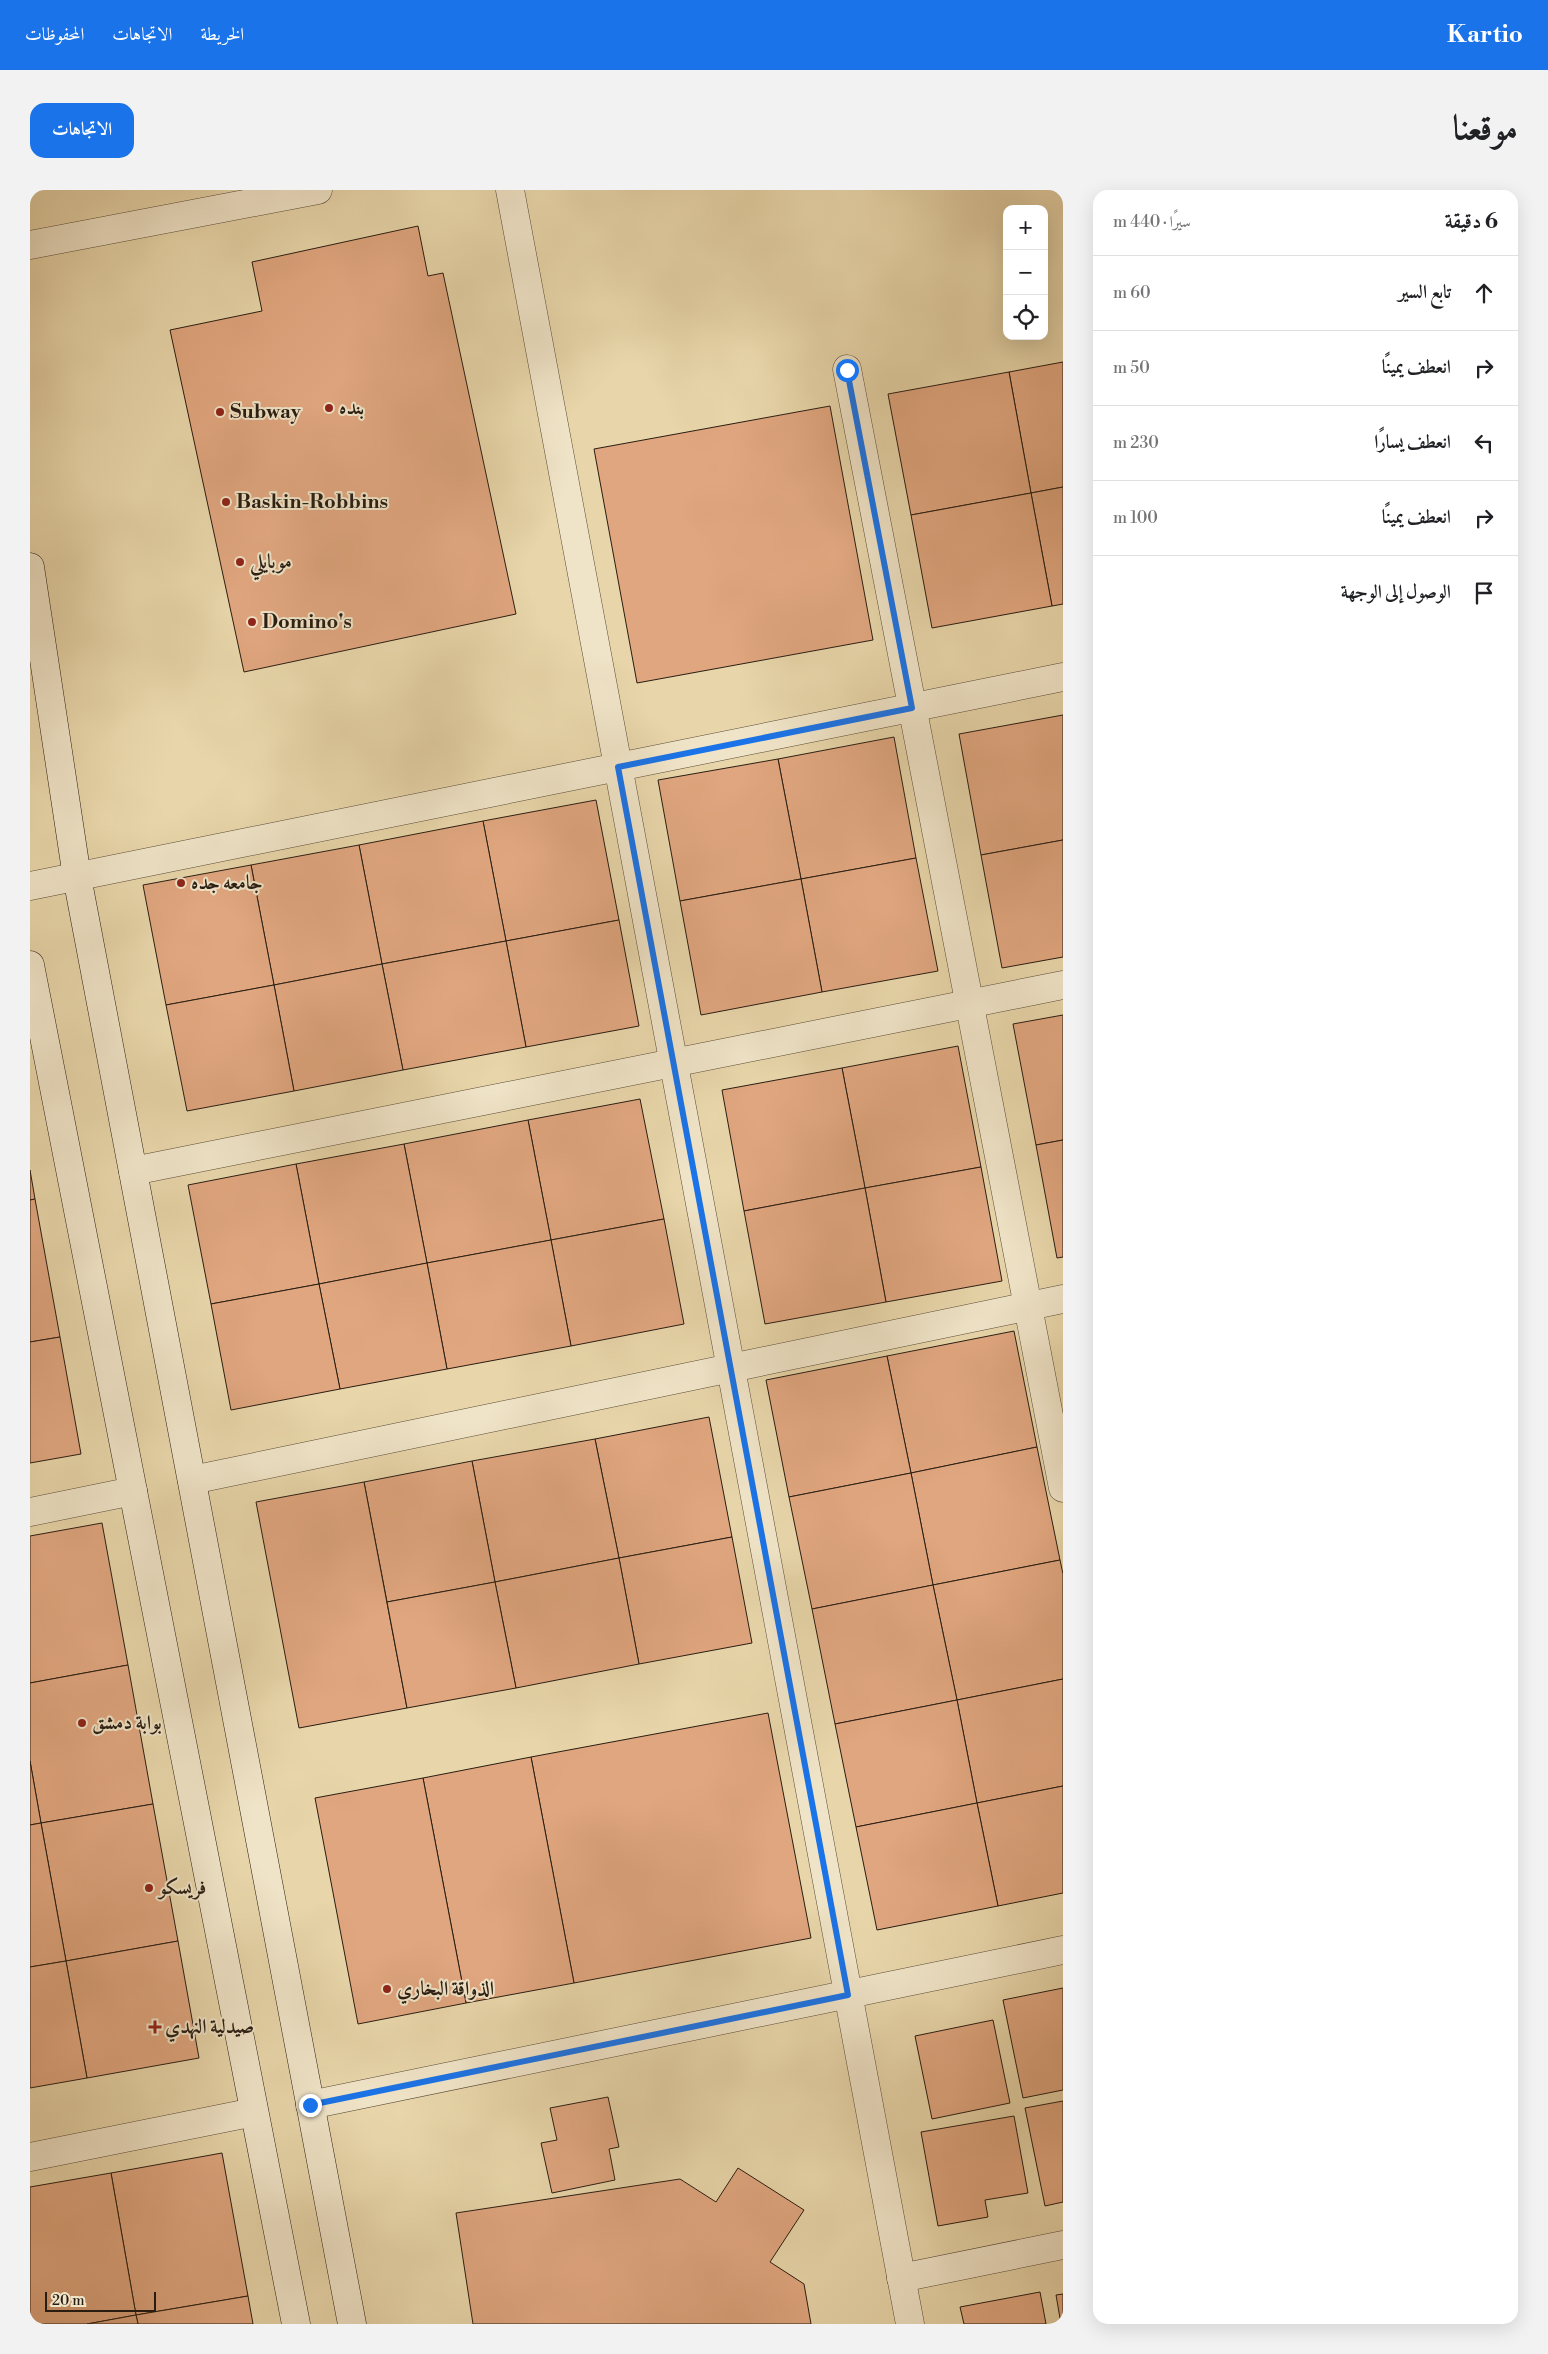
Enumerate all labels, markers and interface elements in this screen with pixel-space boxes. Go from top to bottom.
text: Kartio [1447,20,1523,50]
text: المحفوظات [25,23,84,46]
text: الاتجاهات [112,23,172,46]
text: الخريطة [200,23,244,46]
button: الاتجاهات [30,103,134,158]
text: موقعنا [1453,107,1518,150]
map controls [1003,205,1048,340]
button: + [1003,205,1048,250]
text: 6 دقيقة [1445,209,1498,235]
text: سيرًا · 440 m [1113,212,1191,232]
button: − [1003,250,1048,295]
icon: ahead [1470,279,1498,307]
text: تابع السير [1398,280,1451,304]
text: 60 m [1113,283,1151,303]
button: locate [1003,295,1048,340]
icon: right [1470,354,1498,382]
text: انعطف يمينًا [1382,355,1451,379]
text: 50 m [1113,358,1150,378]
route start [836,359,859,382]
place label: بنده [339,396,364,421]
place label: Subway [230,400,302,425]
marker: بنده [323,402,335,414]
marker: Subway [214,406,226,418]
icon: left [1470,429,1498,457]
text: انعطف يسارًا [1374,430,1451,454]
text: 230 m [1113,433,1159,453]
place label: Baskin-Robbins [236,490,388,515]
marker: Baskin-Robbins [220,496,232,508]
icon: right [1470,504,1498,532]
text: انعطف يمينًا [1382,505,1451,529]
text: 100 m [1113,508,1158,528]
place label: موبايلي [249,550,292,581]
marker: موبايلي [234,556,246,568]
icon: arrive [1470,579,1498,607]
text: الوصول إلى الوجهة [1341,580,1451,604]
place label: Domino's [262,610,352,635]
marker: Domino's [246,616,258,628]
place label: جامعه جده [191,871,263,896]
marker: جامعه جده [175,877,187,889]
place label: بوابة دمشق [92,1711,162,1736]
marker: بوابة دمشق [76,1717,88,1729]
place label: فريسكو [157,1876,206,1901]
marker: فريسكو [143,1882,155,1894]
place label: الذواقة البخاري [397,1977,494,2005]
marker: الذواقة البخاري [381,1983,393,1995]
place label: صيدلية النهدي [165,2015,254,2043]
marker: صيدلية النهدي [149,2021,161,2033]
route end [299,2094,322,2117]
scale bar [45,2289,156,2312]
text: 20 m [52,2292,84,2310]

